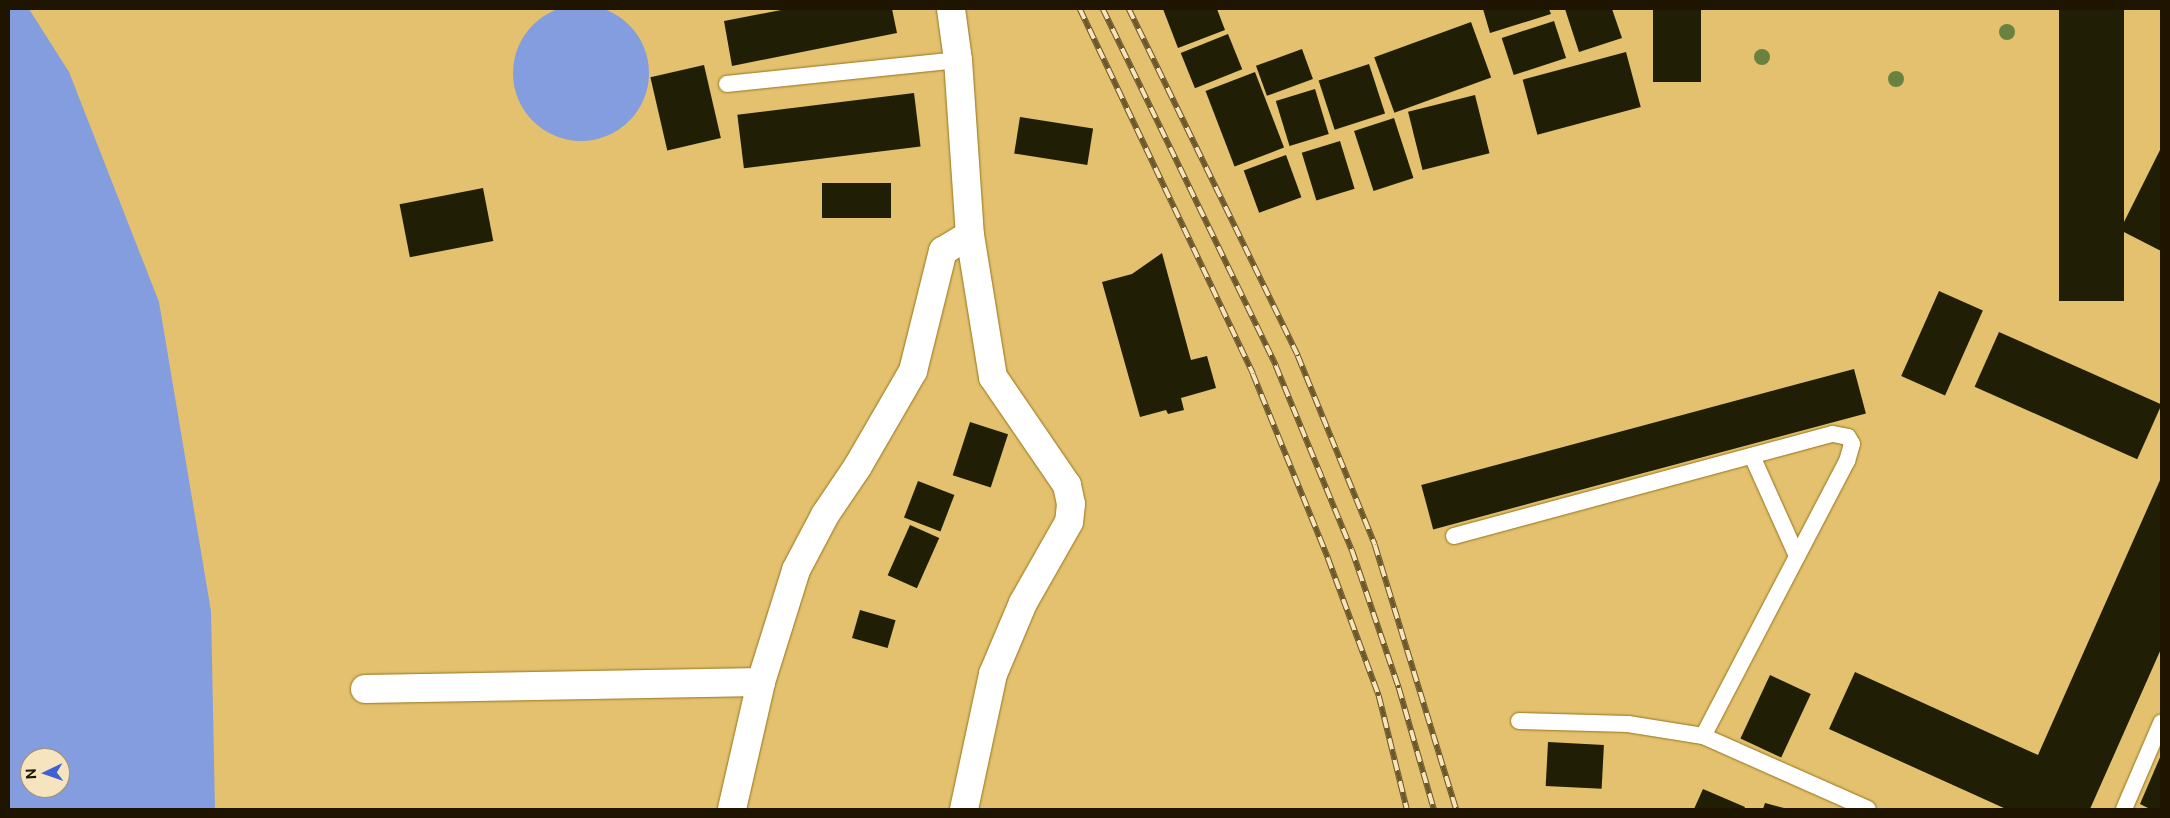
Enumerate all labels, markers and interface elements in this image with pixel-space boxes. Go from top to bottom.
north arrow [20,748,70,798]
text: N [23,768,39,780]

